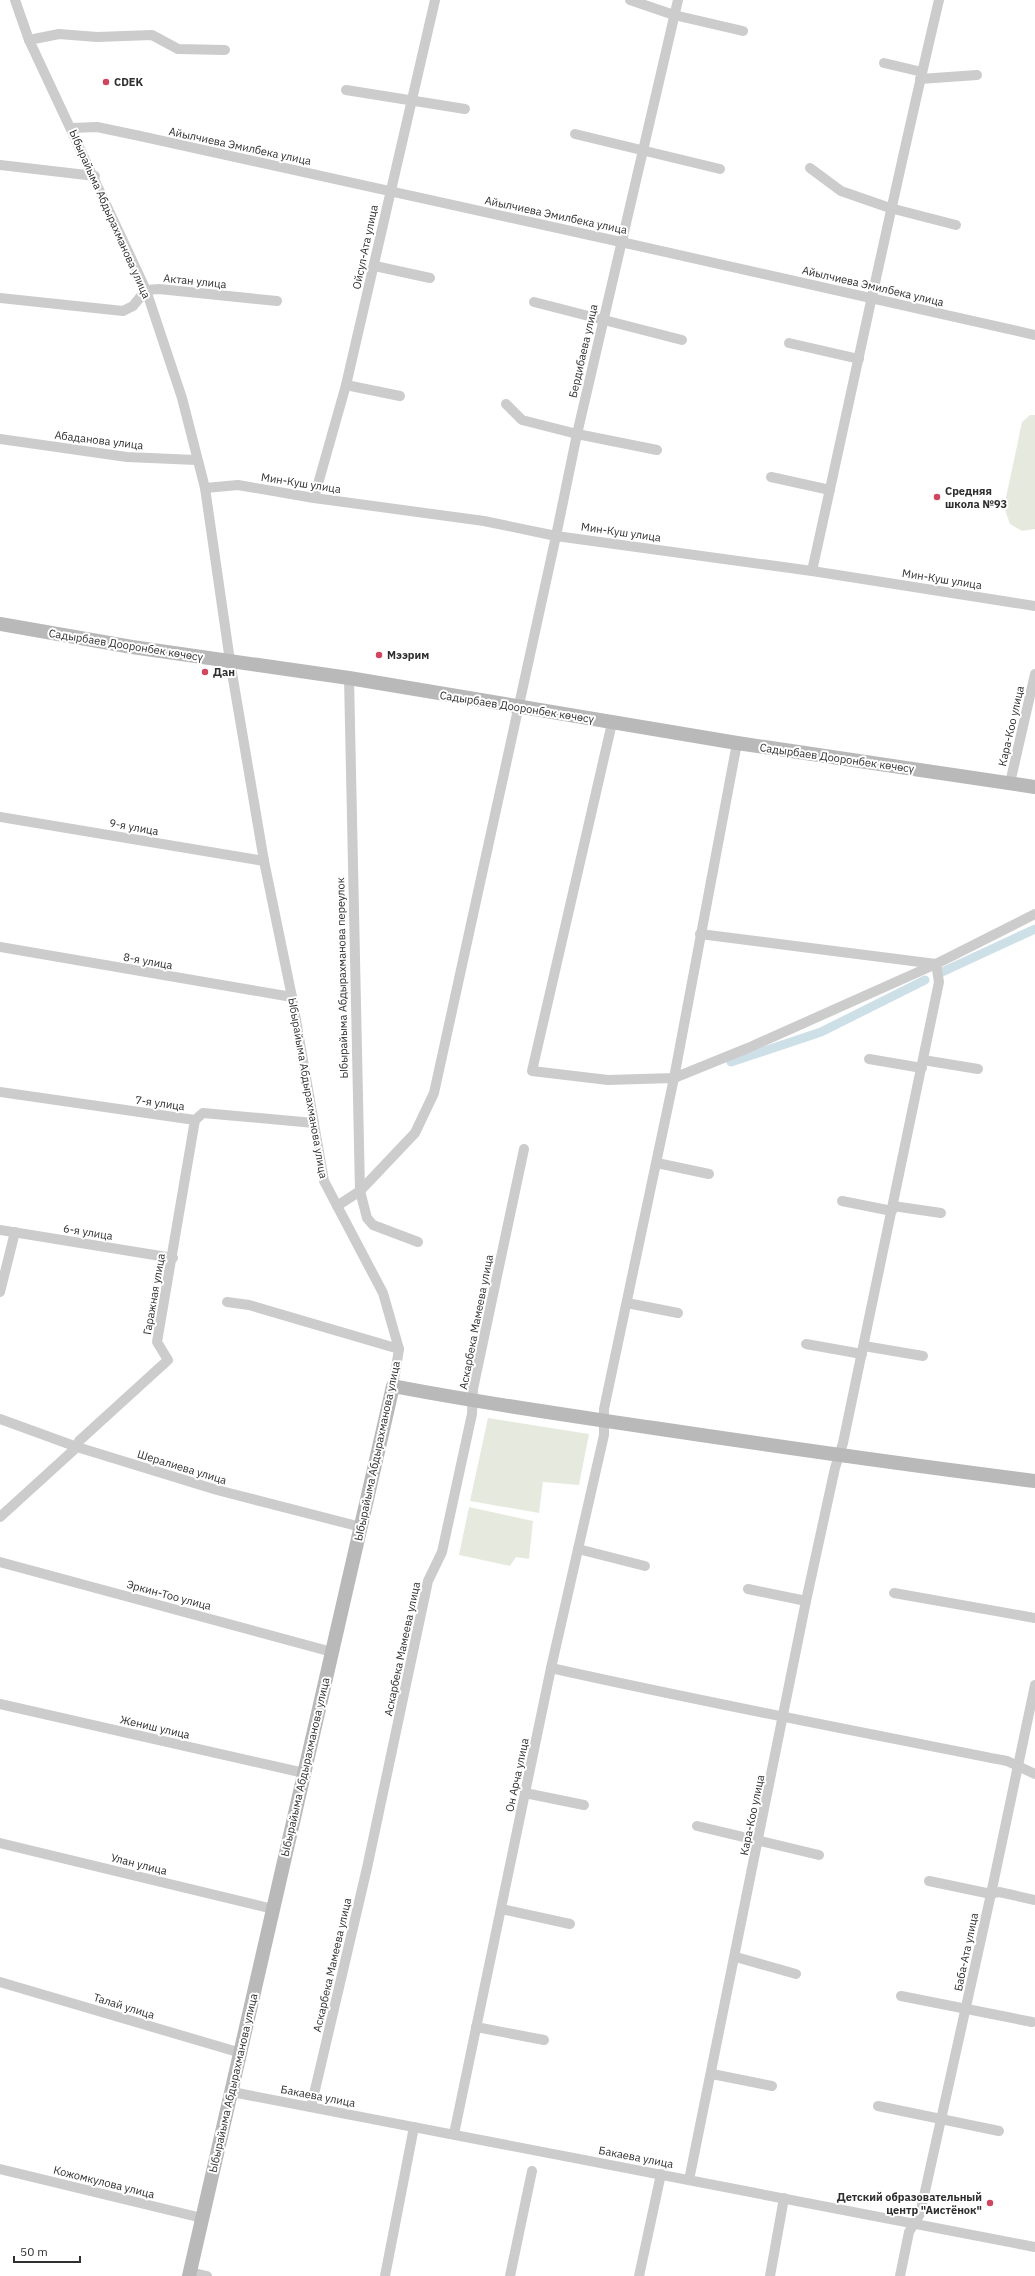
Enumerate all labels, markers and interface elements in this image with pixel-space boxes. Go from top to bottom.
place label: CDEK [114,75,144,89]
marker: CDEK [101,77,111,87]
street label: Айылчиева Эмилбека улица [168,124,313,168]
street label: Ыбырайыма Абдырахманова улица [66,127,154,301]
street label: Айылчиева Эмилбека улица [484,193,629,237]
street label: Ойсул-Ата улица [349,203,381,291]
street label: Айылчиева Эмилбека улица [801,263,945,309]
street label: Актан улица [163,271,227,291]
street label: Бердибаева улица [565,303,601,399]
street label: Абаданова улица [54,428,144,452]
street label: Мин-Куш улица [260,470,342,496]
place label: Средняя школа №93 [945,484,1007,511]
marker: Средняя школа №93 [932,492,942,502]
street label: Мин-Куш улица [580,519,662,545]
street label: Мин-Куш улица [901,566,983,592]
street label: Садырбаев Дооронбек көчөсү [48,626,205,664]
place label: Мээрим [387,648,429,662]
marker: Мээрим [374,650,384,660]
place label: Дан [213,665,235,679]
marker: Дан [200,667,210,677]
street label: Кара-Коо улица [995,684,1027,768]
street label: Садырбаев Дооронбек көчөсү [439,688,596,726]
street label: Садырбаев Дооронбек көчөсү [759,740,916,776]
street label: 9-я улица [108,816,160,838]
street label: Ыбырайыма Абдырахманова переулок [333,877,351,1079]
street label: 8-я улица [122,950,174,972]
street label: Ыбырайыма Абдырахманова улица [285,996,331,1180]
street label: 7-я улица [134,1093,186,1113]
street label: 6-я улица [62,1221,114,1243]
street label: Гаражная улица [140,1252,168,1336]
street label: Аскарбека Мамеева улица [456,1253,496,1391]
street label: Ыбырайыма Абдырахманова улица [351,1360,403,1542]
street label: Шералиева улица [136,1447,228,1487]
street label: Эркин-Тоо улица [125,1577,213,1613]
street label: Аскарбека Мамеева улица [381,1580,423,1717]
street label: Ыбырайыма Абдырахманова улица [278,1676,332,1858]
street label: Жениш улица [119,1712,191,1742]
street label: Он Арча улица [502,1737,532,1813]
street label: Кара-Коо улица [737,1773,767,1857]
street label: Улан улица [109,1850,169,1878]
street label: Аскарбека Мамеева улица [310,1897,354,2033]
street label: Баба-Ата улица [951,1911,981,1992]
street label: Талай улица [92,1990,156,2022]
street label: Ыбырайыма Абдырахманова улица [206,1992,260,2174]
street label: Бакаева улица [279,2082,357,2110]
street label: Бакаева улица [597,2143,675,2171]
street label: Кожомкулова улица [52,2163,156,2201]
place label: Детский образовательный центр "Аистёнок" [837,2190,982,2217]
marker: Детский образовательный центр "Аистёнок" [985,2198,995,2208]
scale bar [14,2238,80,2264]
text: 50 m [20,2244,48,2259]

